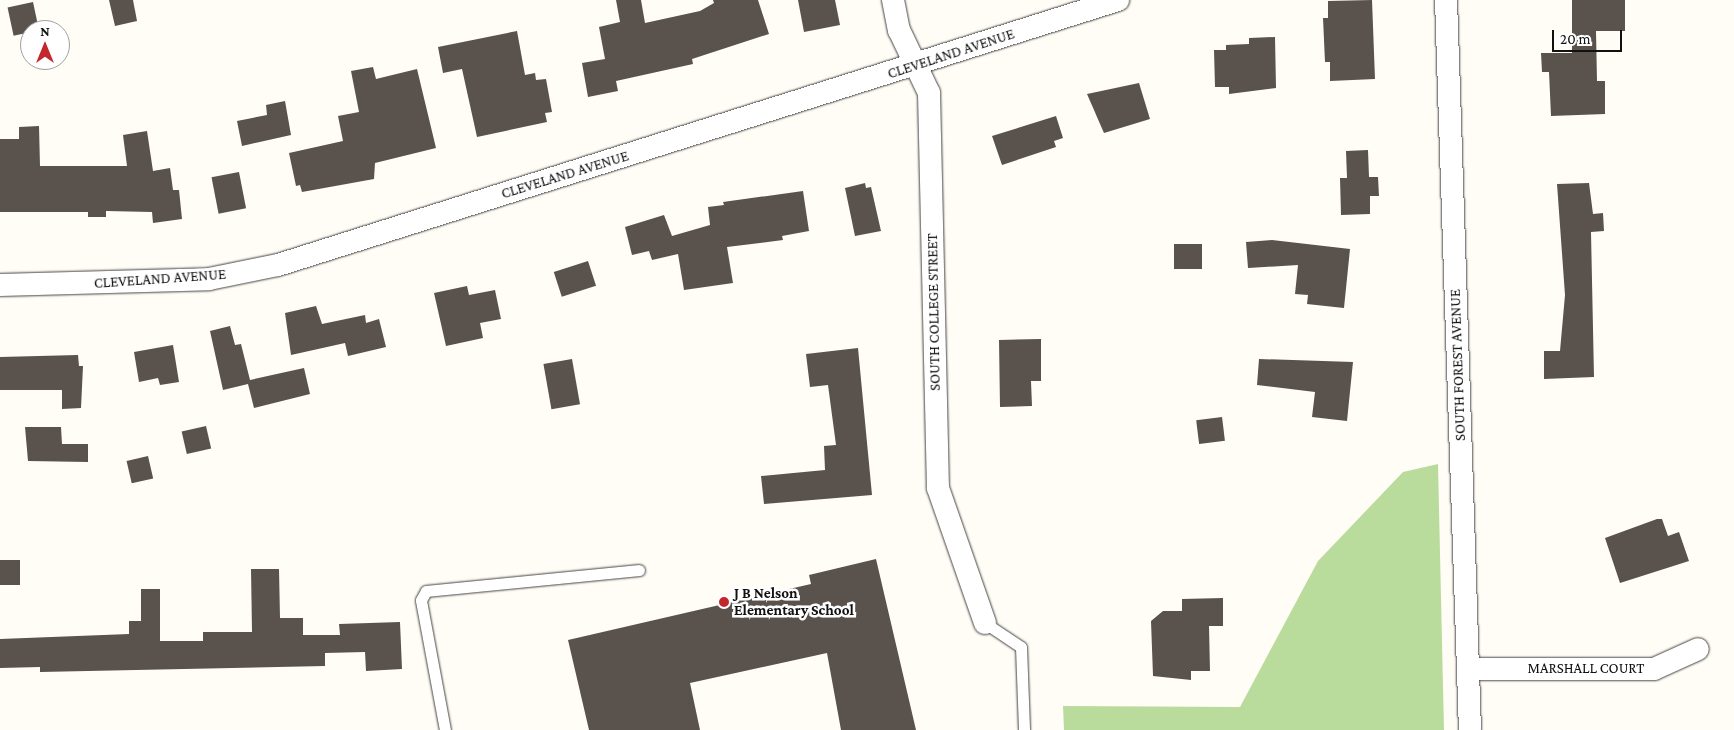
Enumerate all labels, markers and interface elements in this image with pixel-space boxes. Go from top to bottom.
north arrow [20,20,70,70]
scale bar [1554,20,1624,52]
text: N [40,23,50,39]
street label: CLEVELAND AVENUE [885,25,1017,83]
text: 20 m [1560,31,1591,47]
street label: CLEVELAND AVENUE [499,147,631,203]
street label: SOUTH COLLEGE STREET [924,233,944,391]
street label: CLEVELAND AVENUE [93,265,227,293]
street label: SOUTH FOREST AVENUE [1446,289,1470,441]
place label: J B Nelson Elementary School [734,584,854,619]
marker: J B Nelson Elementary School [718,596,730,608]
street label: MARSHALL COURT [1528,660,1644,678]

